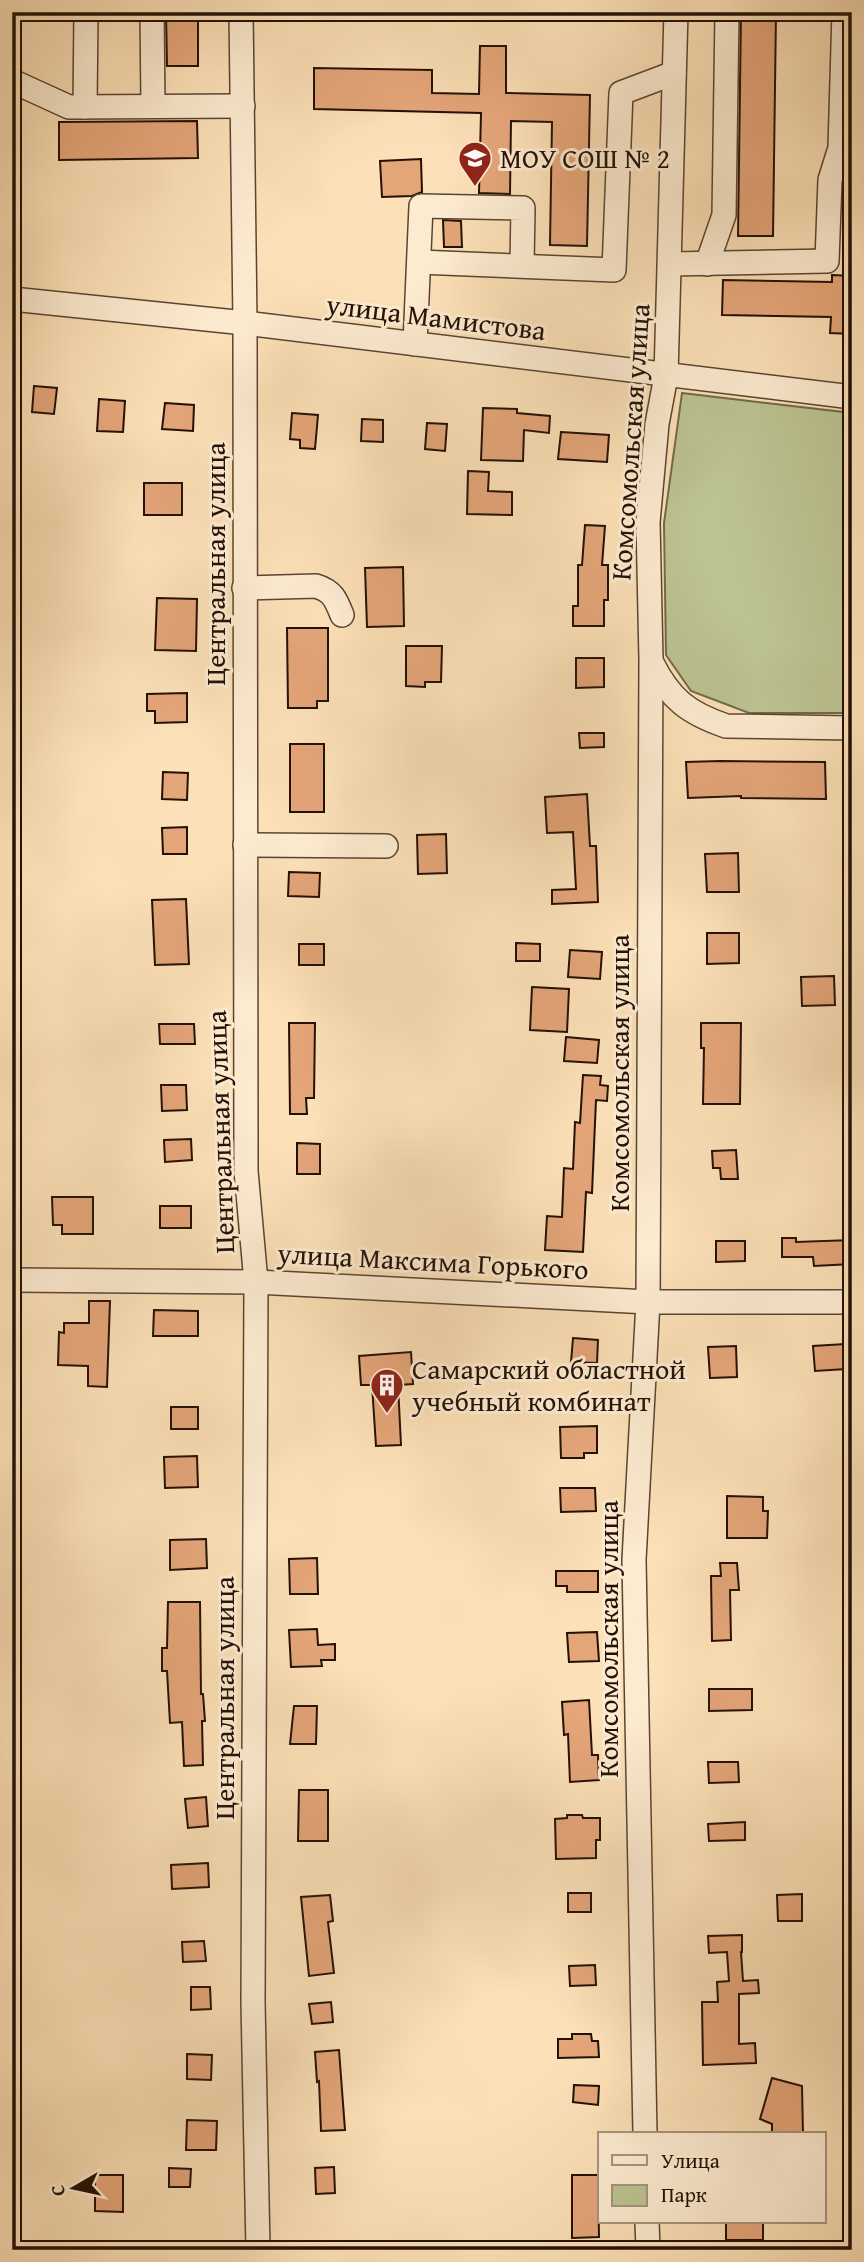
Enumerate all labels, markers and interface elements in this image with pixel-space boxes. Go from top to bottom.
place label: МОУ СОШ № 2 [500,137,670,178]
school or university icon: МОУ СОШ № 2 [456,139,494,188]
street label: улица Мамистова [323,283,549,350]
street label: Комсомольская улица [599,301,660,582]
street label: Центральная улица [194,442,235,686]
street label: Комсомольская улица [598,934,639,1212]
street label: Центральная улица [195,1009,244,1254]
street label: улица Максима Горького [275,1232,590,1289]
place label: Самарский областной учебный комбинат [411,1348,686,1421]
building icon: Самарский областной учебный комбинат [368,1366,406,1415]
street label: Комсомольская улица [587,1500,628,1778]
street label: Центральная улица [203,1576,244,1820]
legend [598,2132,826,2224]
text: Улица [661,2145,720,2176]
north arrow [38,2154,108,2224]
text: Парк [661,2179,707,2210]
text: С [43,2183,72,2198]

